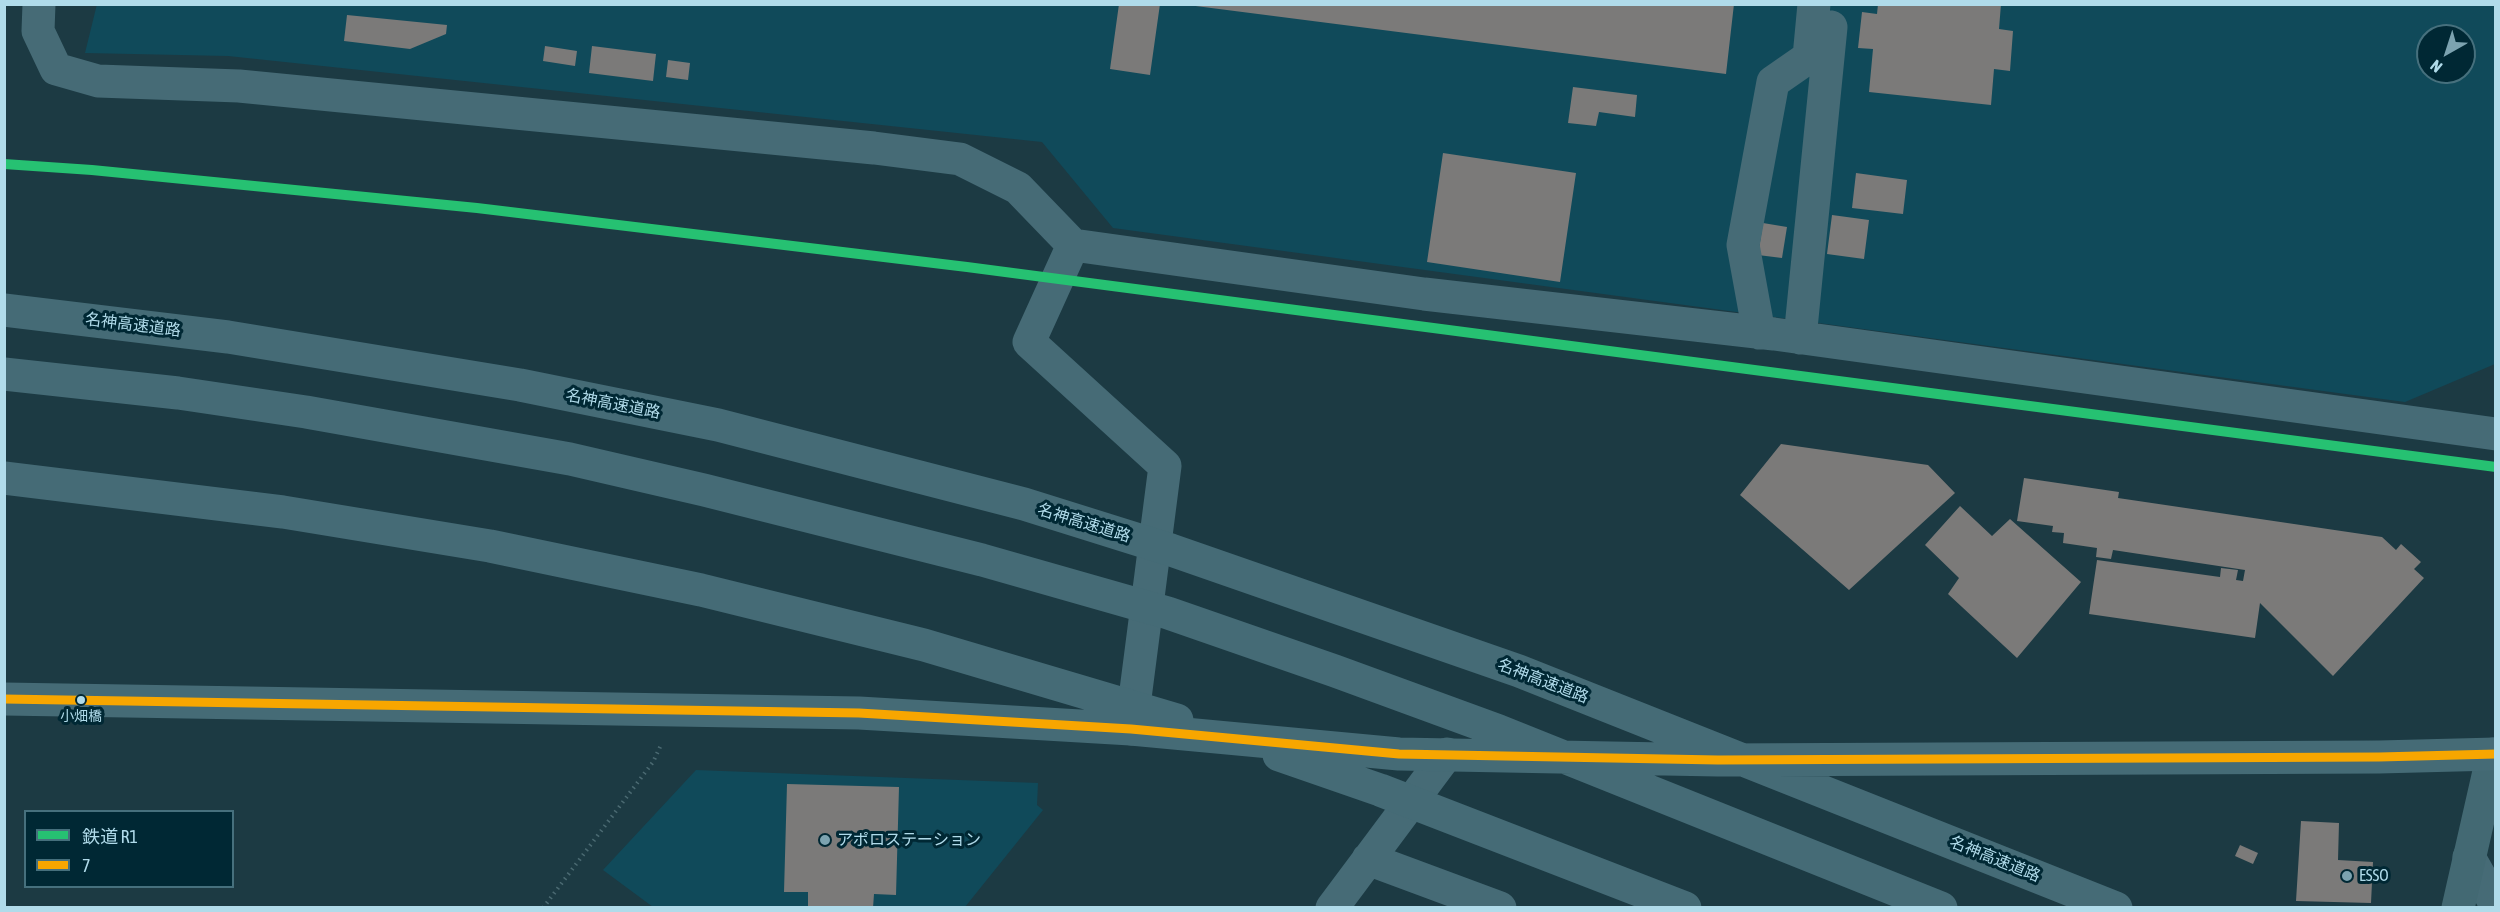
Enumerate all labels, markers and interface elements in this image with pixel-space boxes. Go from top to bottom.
north arrow [2416,24,2476,84]
text: N [2427,56,2445,76]
street label: 名神高速道路 [84,310,182,340]
street label: 名神高速道路 [564,385,662,423]
street label: 名神高速道路 [1035,500,1133,546]
street label: 名神高速道路 [1495,655,1591,707]
marker: 小畑橋 [75,694,87,706]
place label: 小畑橋 [60,709,102,725]
legend [24,810,234,888]
text: 鉄道 R1 [82,826,138,847]
place label: アポロステーション [837,830,981,850]
street label: 名神高速道路 [1947,832,2043,886]
marker: アポロステーション [818,833,832,847]
text: 7 [82,855,90,876]
place label: ESSO [2359,866,2389,886]
marker: ESSO [2340,869,2354,883]

